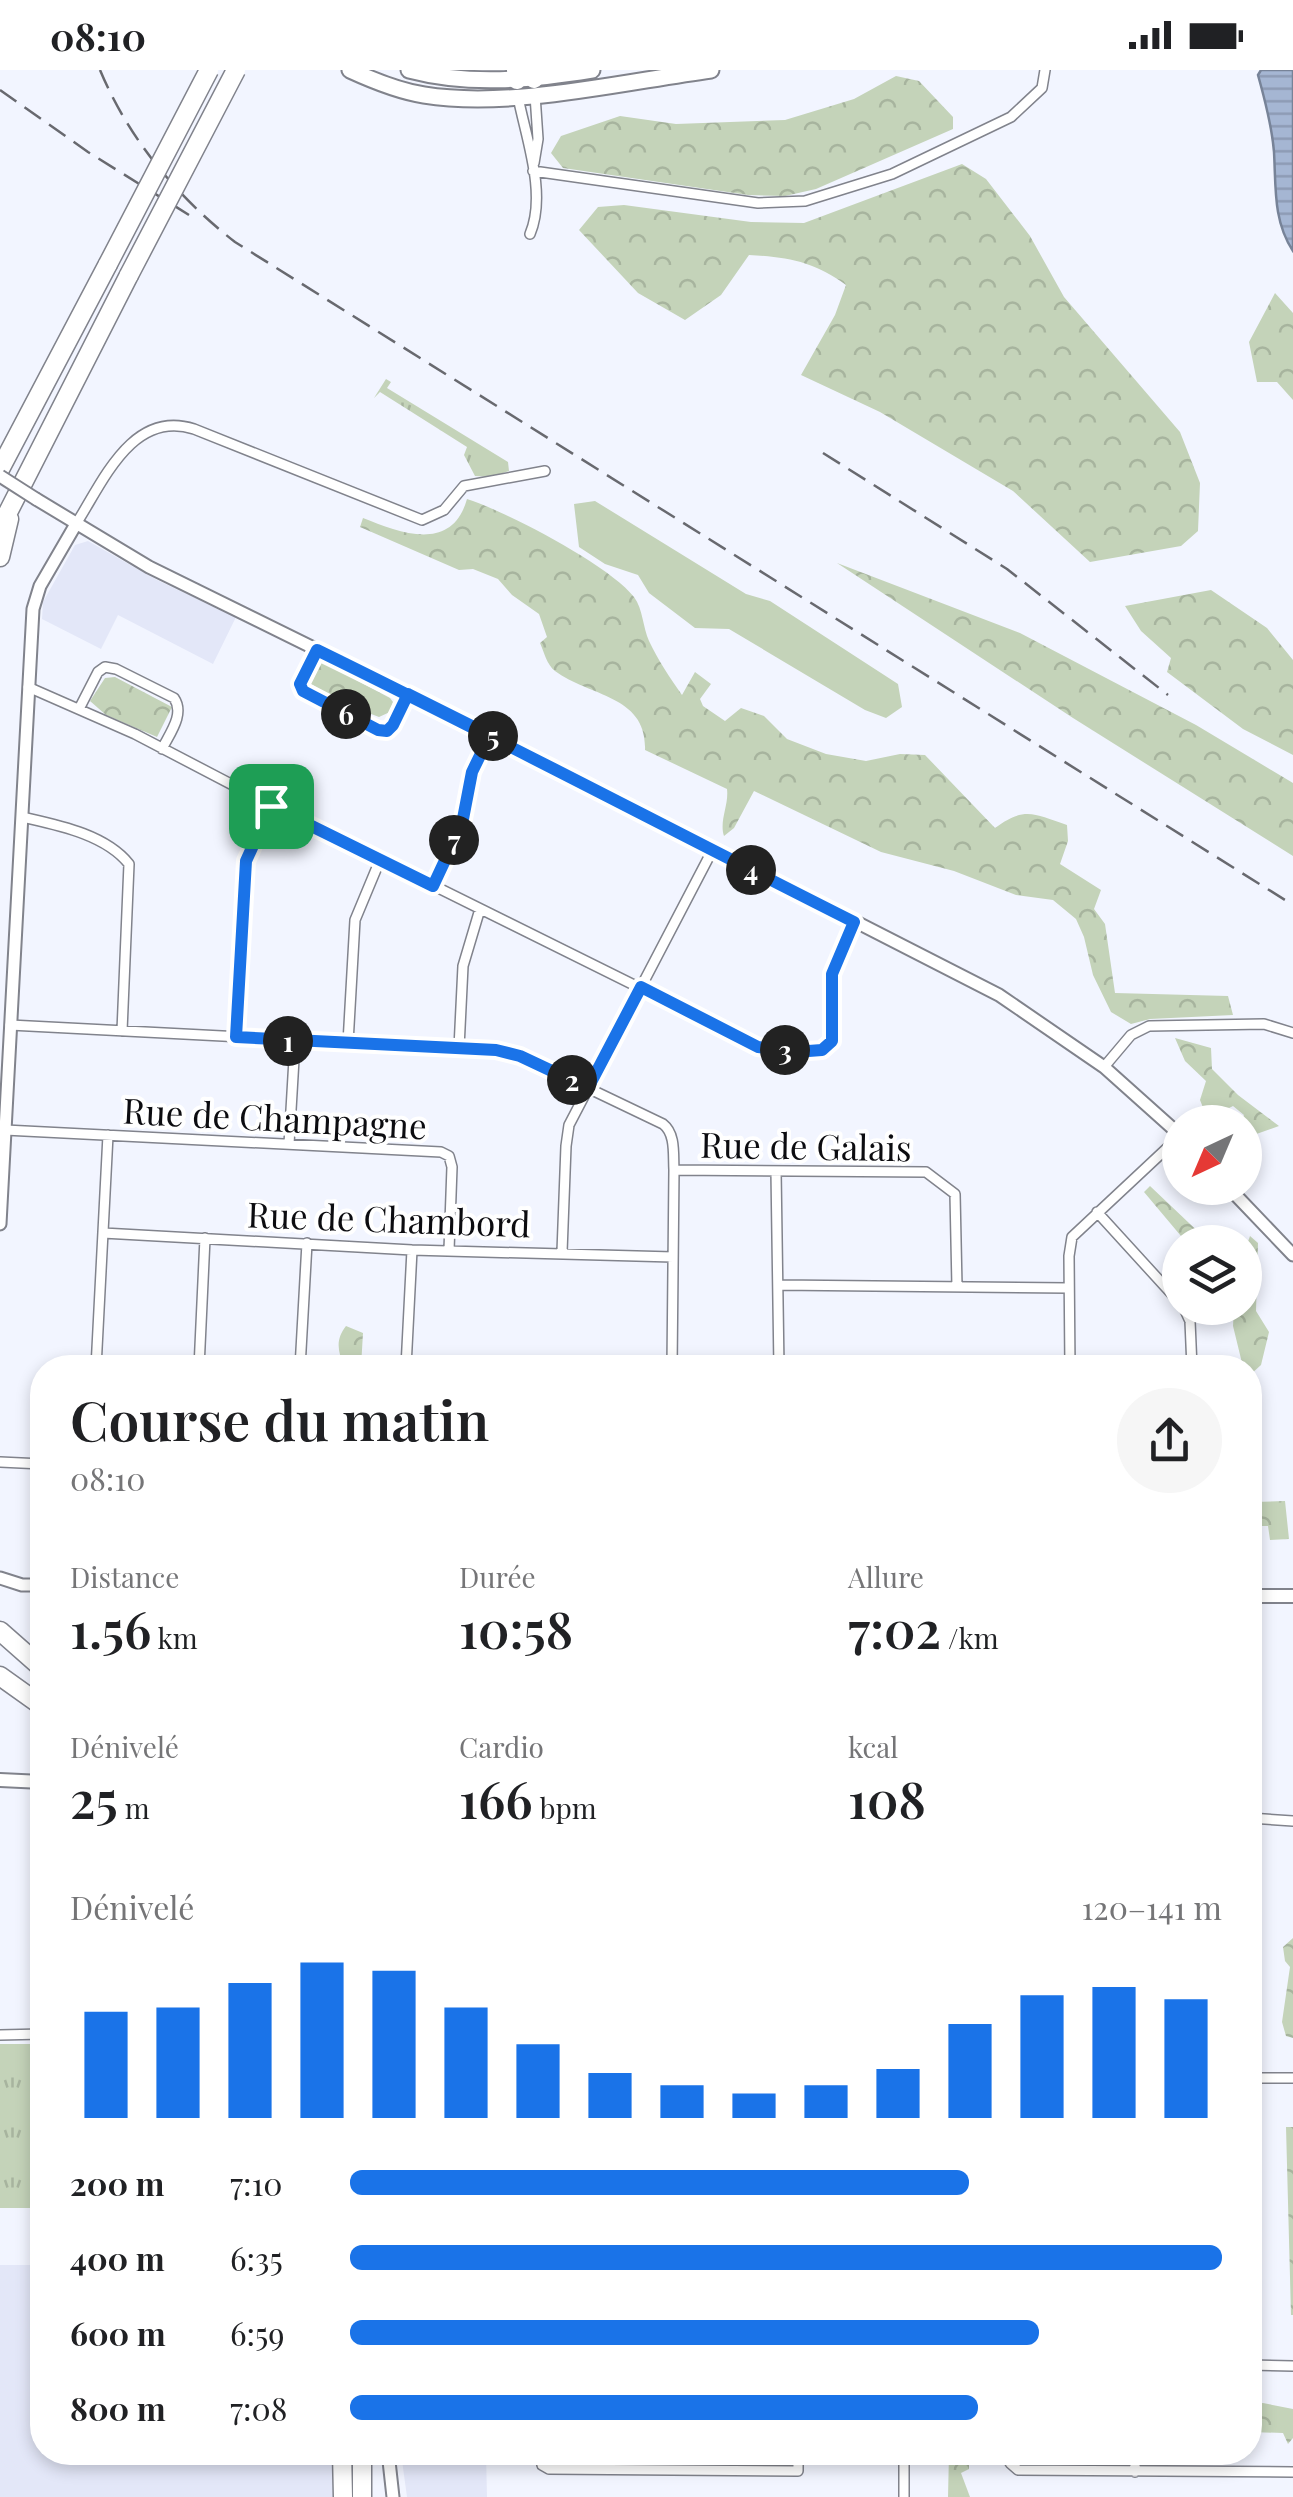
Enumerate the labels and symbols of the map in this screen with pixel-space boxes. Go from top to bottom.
pin: 6 [321,689,371,739]
pin: 5 [468,711,518,761]
pin [229,764,314,849]
pin: 7 [429,815,479,865]
pin: 4 [726,845,776,895]
pin: 1 [263,1016,313,1066]
pin: 3 [760,1025,810,1075]
pin: 2 [547,1055,597,1105]
street label: Rue de Champagne [122,1086,428,1148]
north arrow [1162,1105,1262,1205]
street label: Rue de Galais [700,1120,912,1170]
street label: Rue de Chambord [247,1190,531,1246]

